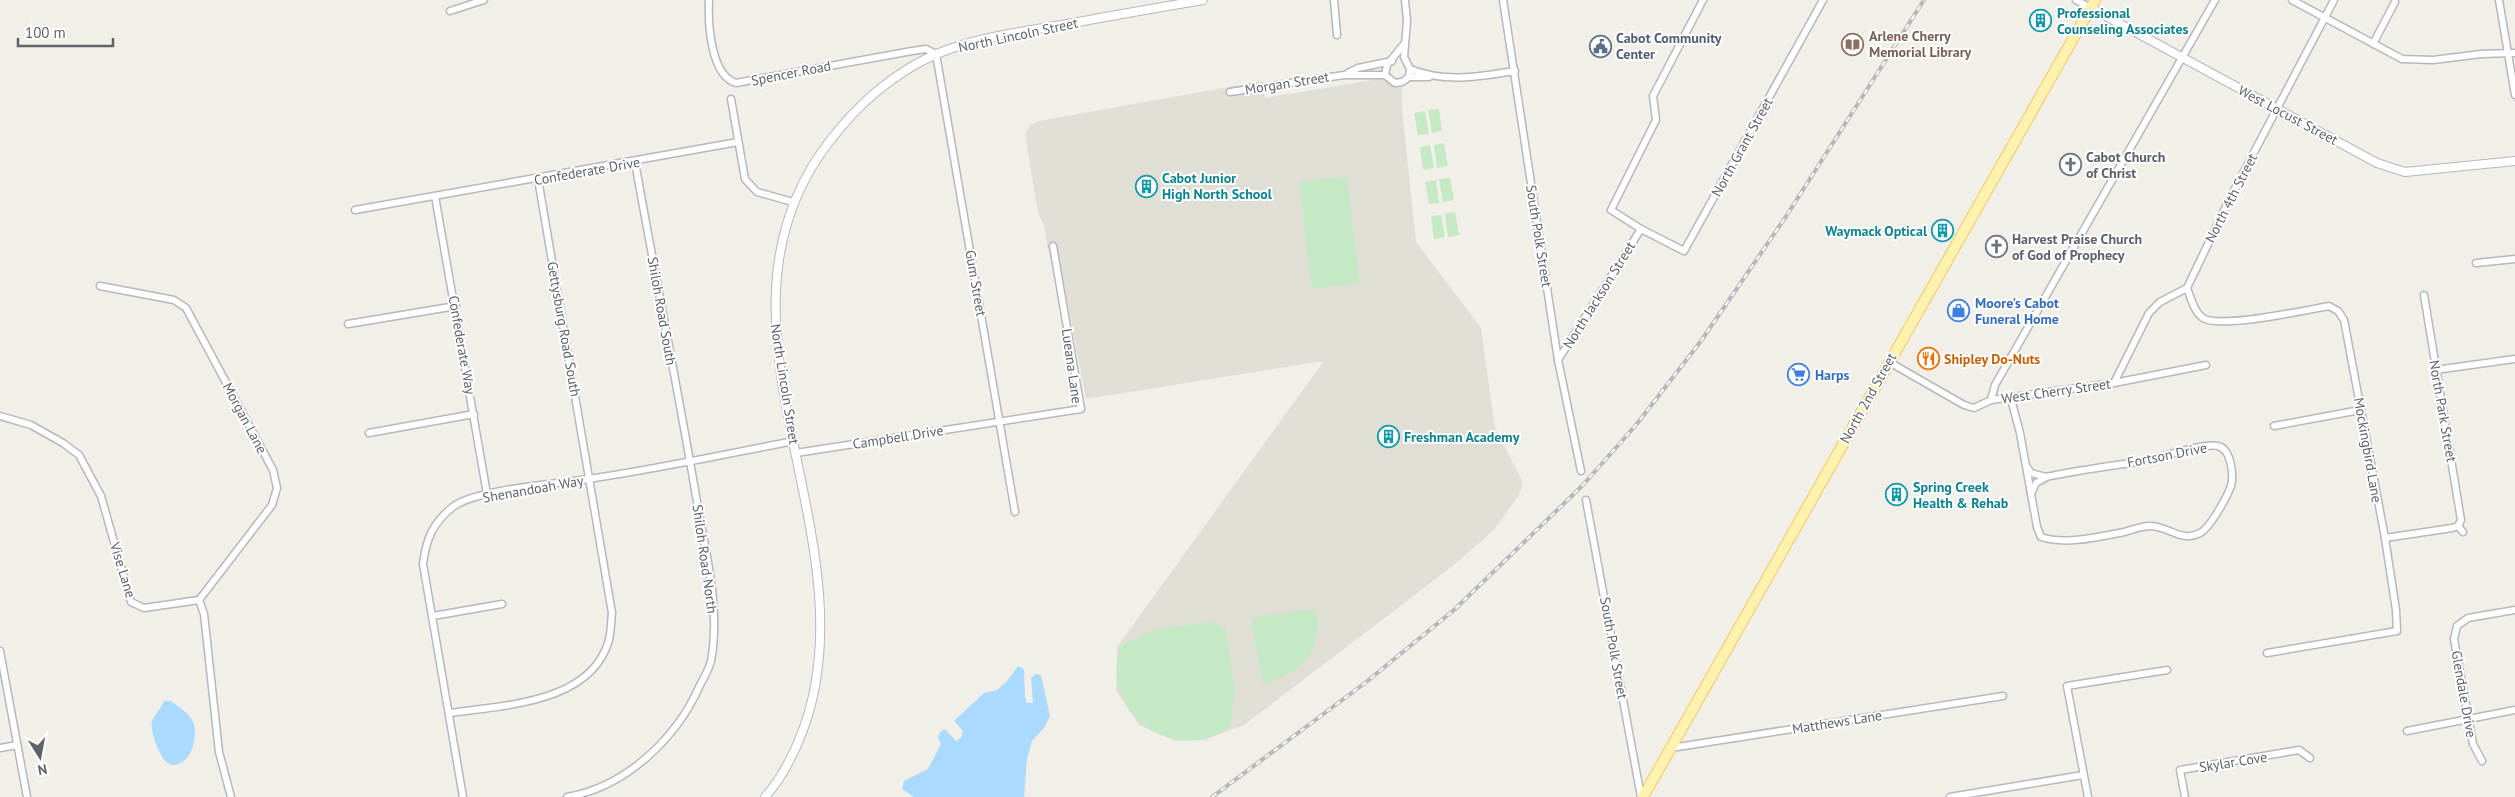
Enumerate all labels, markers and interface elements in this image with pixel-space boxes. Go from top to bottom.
place label: Professional Counseling Associates [2057,4,2189,38]
building icon: Professional Counseling Associates [2029,9,2053,33]
street label: North Lincoln Street [957,14,1080,56]
scale bar [18,15,112,47]
text: 100 m [25,23,66,42]
place label: Arlene Cherry Memorial Library [1869,27,1972,61]
place label: Cabot Community Center [1616,29,1722,63]
library icon: Arlene Cherry Memorial Library [1841,32,1865,56]
public building icon: Cabot Community Center [1588,34,1612,58]
street label: Spencer Road [750,56,832,90]
street label: Morgan Street [1244,67,1331,99]
street label: West Locust Street [2235,81,2341,149]
street label: North Grant Street [1707,94,1777,200]
place label: Cabot Church of Christ [2086,148,2165,182]
street label: North 4th Street [2201,150,2261,246]
street label: Confederate Drive [533,153,641,189]
church icon: Cabot Church of Christ [2058,153,2082,177]
place label: Cabot Junior High North School [1162,169,1273,203]
building icon: Cabot Junior High North School [1134,174,1158,198]
street label: South Polk Street [1522,184,1556,289]
building icon: Waymack Optical [1931,219,1955,243]
place label: Waymack Optical [1825,222,1928,240]
place label: Harvest Praise Church of God of Prophecy [2012,230,2142,264]
church icon: Harvest Praise Church of God of Prophecy [1984,235,2008,259]
street label: North Jackson Street [1559,238,1639,352]
street label: Gum Street [961,248,991,318]
street label: Shiloh Road South [644,255,680,367]
street label: Gettysburg Road South [543,260,585,398]
street label: Confederate Way [444,294,480,396]
place label: Moore's Cabot Funeral Home [1975,294,2059,328]
shop icon: Moore's Cabot Funeral Home [1947,299,1971,323]
street label: North Lincoln Street [767,323,803,446]
street label: Lueana Lane [1058,327,1086,405]
restaurant icon: Shipley Do-Nuts [1916,347,1940,371]
street label: North 2nd Street [1836,349,1900,446]
place label: Shipley Do-Nuts [1944,350,2040,368]
street label: North Park Street [2425,359,2461,464]
supermarket icon: Harps [1787,363,1811,387]
place label: Harps [1815,366,1850,384]
street label: West Cherry Street [2000,374,2112,408]
street label: Morgan Lane [219,379,271,457]
street label: Mockingbird Lane [2350,396,2386,504]
street label: Campbell Drive [851,421,945,453]
building icon: Freshman Academy [1376,425,1400,449]
place label: Freshman Academy [1404,428,1520,446]
street label: Fortson Drive [2126,438,2208,472]
street label: Shenandoah Way [481,471,585,507]
place label: Spring Creek Health & Rehab [1913,478,2009,512]
building icon: Spring Creek Health & Rehab [1885,483,1909,507]
street label: Shiloh Road North [688,503,722,615]
street label: Vise Lane [106,539,140,600]
street label: South Polk Street [1596,596,1632,701]
street label: Glendale Drive [2447,649,2481,739]
street label: Matthews Lane [1791,706,1883,738]
north arrow [15,732,65,782]
street label: Skylar Cove [2198,748,2268,776]
text: N [36,760,49,779]

